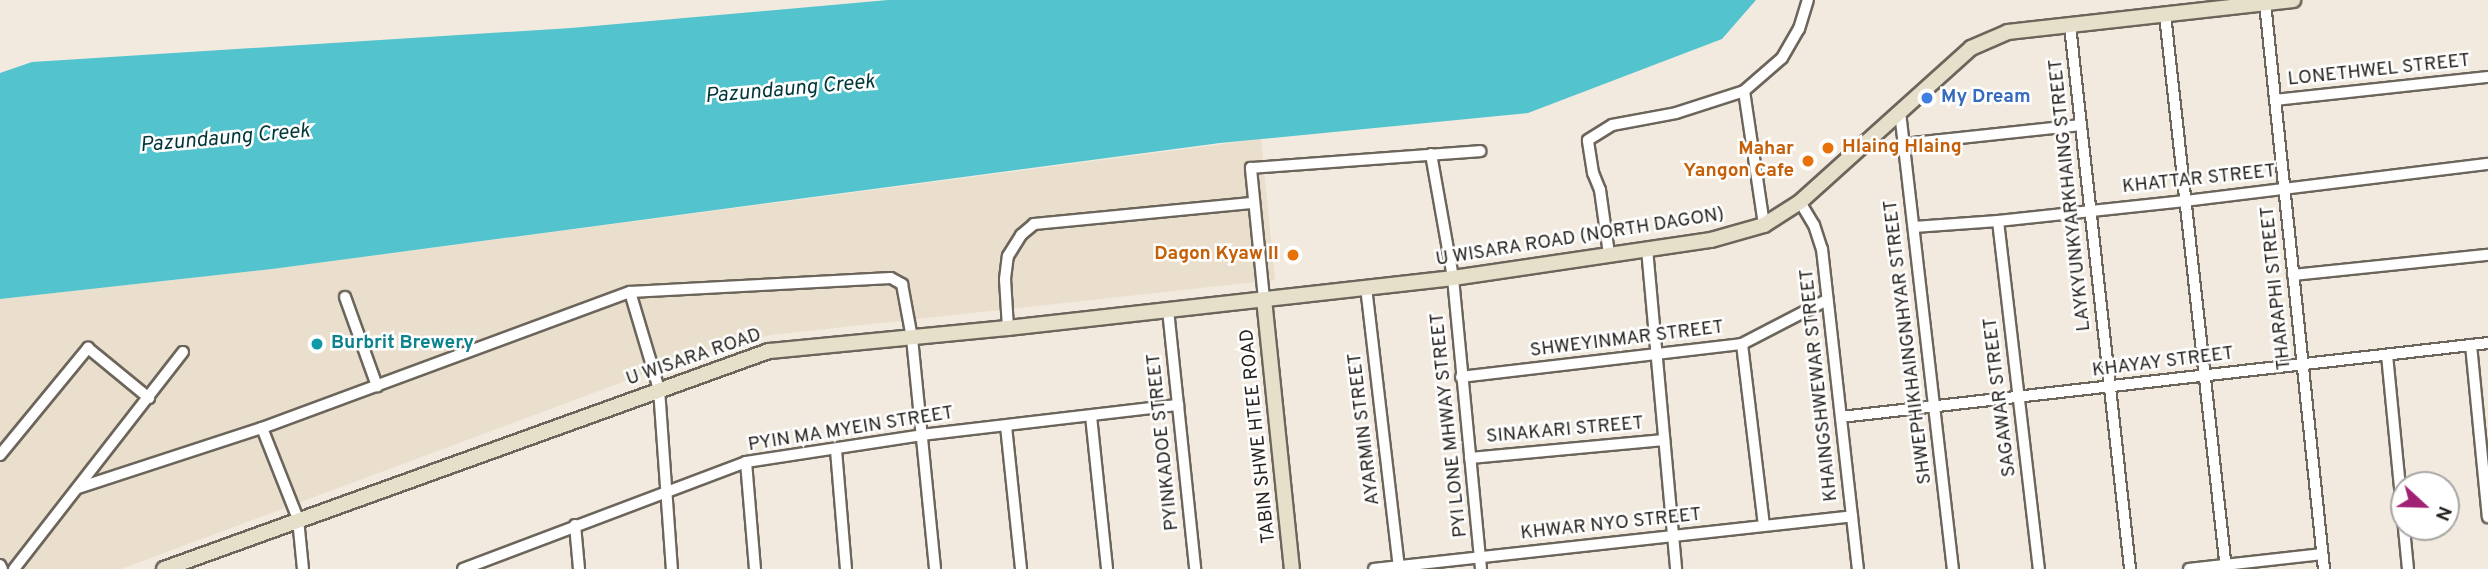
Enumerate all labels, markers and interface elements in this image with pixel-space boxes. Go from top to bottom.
street label: LONETHWEL STREET [2286,50,2472,92]
street label: LAYKYUNKYARKHAING STREET [2045,58,2097,332]
water label: Pazundaung Creek [704,70,876,110]
place label: My Dream [1941,87,2031,109]
marker: My Dream [1919,90,1935,106]
water label: Pazundaung Creek [139,119,311,159]
place label: Hlaing Hlaing [1842,137,1962,159]
place label: Mahar Yangon Cafe [1683,139,1794,183]
marker: Hlaing Hlaing [1820,140,1836,156]
marker: Mahar Yangon Cafe [1800,153,1816,169]
street label: KHATTAR STREET [2121,161,2277,199]
street label: SHWEPHIKHAINGNHYAR STREET [1880,198,1938,486]
street label: U WISARA ROAD (NORTH DAGON) [1434,204,1726,272]
street label: THARAPHI STREET [2257,205,2297,371]
place label: Dagon Kyaw II [1154,244,1279,266]
marker: Dagon Kyaw II [1285,247,1301,263]
street label: KHAINGSHWEWAR STREET [1796,267,1844,503]
street label: PYI LONE MHWAY STREET [1427,311,1473,539]
street label: SAGAWAR STREET [1980,316,2022,478]
street label: SHWEYINMAR STREET [1529,317,1725,363]
street label: U WISARA ROAD [623,324,765,392]
street label: TABIN SHWE HTEE ROAD [1236,328,1282,544]
place label: Burbrit Brewery [331,333,474,355]
marker: Burbrit Brewery [309,336,325,352]
street label: KHAYAY STREET [2091,343,2235,383]
street label: AYARMIN STREET [1344,351,1386,507]
street label: PYINKADOE STREET [1143,352,1185,532]
street label: PYIN MA MYEIN STREET [746,402,956,458]
street label: SINAKARI STREET [1485,413,1645,449]
north arrow [2390,471,2460,541]
text: N [2429,502,2456,524]
street label: KHWAR NYO STREET [1519,504,1703,546]

